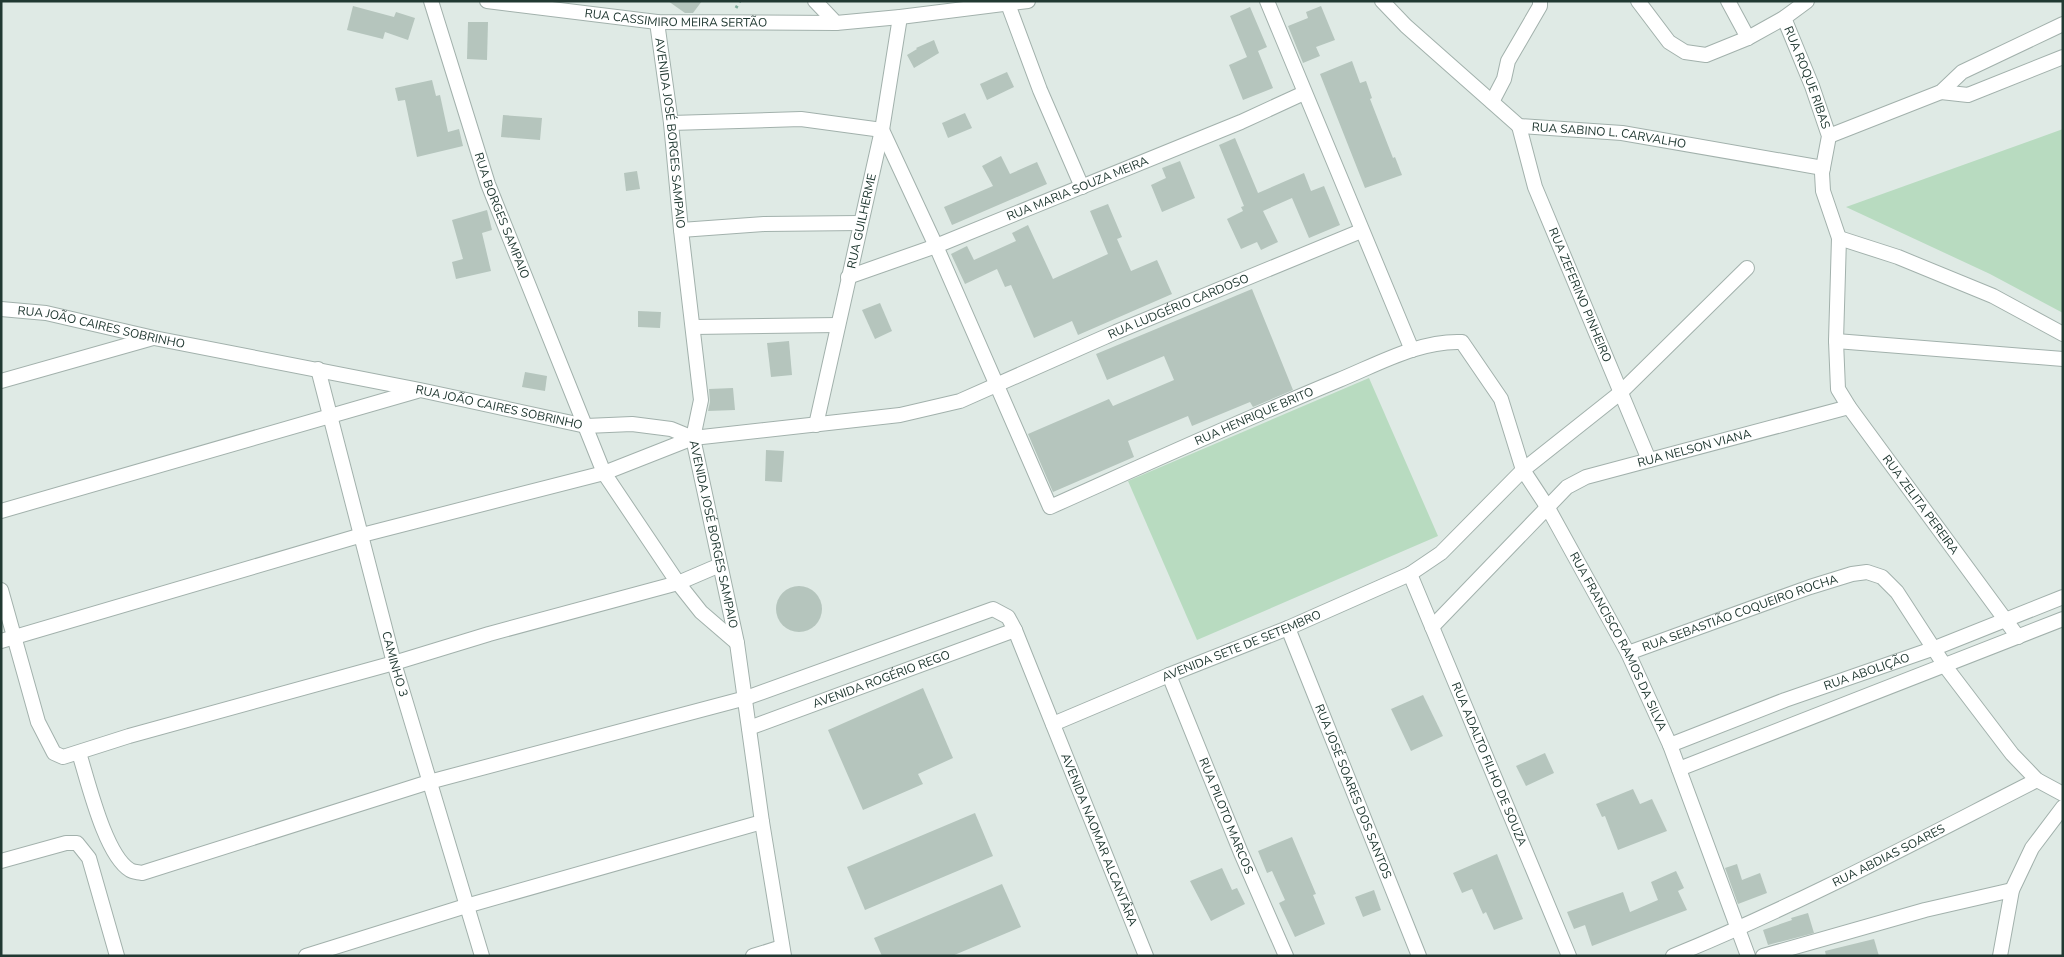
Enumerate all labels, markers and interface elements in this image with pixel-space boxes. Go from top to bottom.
street label: RUA CASSIMIRO MEIRA SERTÃO [584,5,767,31]
street label: RUA ROQUE RIBAS [1780,24,1834,131]
street label: AVENIDA JOSÉ BORGES SAMPAIO [651,37,689,229]
street label: RUA SABINO L. CARVALHO [1531,119,1687,152]
street label: RUA BORGES SAMPAIO [471,150,533,281]
street label: RUA MARIA SOUZA MEIRA [1004,152,1151,224]
street label: RUA GUILHERME [843,172,880,270]
street label: RUA ZEFERINO PINHEIRO [1545,225,1615,365]
street label: RUA LUDGÉRIO CARDOSO [1105,270,1251,343]
street label: RUA JOÃO CAIRES SOBRINHO [17,303,186,352]
street label: RUA JOÃO CAIRES SOBRINHO [414,381,584,433]
street label: RUA HENRIQUE BRITO [1192,383,1316,449]
street label: RUA NELSON VIANA [1636,425,1753,471]
street label: AVENIDA JOSÉ BORGES SAMPAIO [686,439,742,630]
street label: RUA ZELITA PEREIRA [1879,452,1963,558]
street label: RUA FRANCISCO RAMOS DA SILVA [1566,549,1671,734]
street label: RUA SEBASTIÃO COQUEIRO ROCHA [1640,571,1840,655]
street label: AVENIDA SETE DE SETEMBRO [1159,606,1324,685]
street label: CAMINHO 3 [378,630,412,699]
street label: AVENIDA ROGÉRIO REGO [810,647,952,712]
street label: RUA ABOLIÇÃO [1822,649,1912,694]
street label: RUA ADALTO FILHO DE SOUZA [1448,680,1531,849]
street label: RUA JOSÉ SOARES DOS SANTOS [1311,702,1395,881]
street label: AVENIDA NAOMAR ALCANTÂRA [1057,751,1141,929]
street label: RUA PILOTO MARCOS [1195,755,1257,877]
street label: RUA ABDIAS SOARES [1830,820,1948,891]

